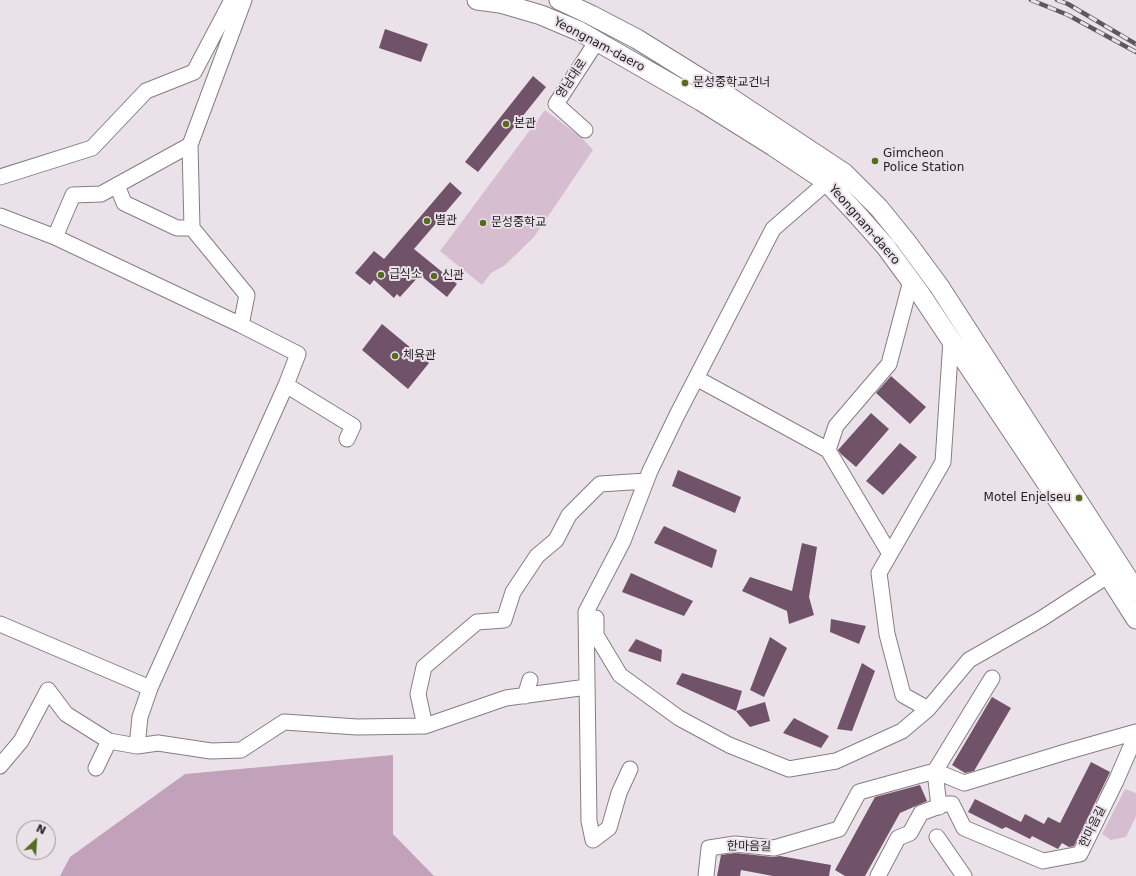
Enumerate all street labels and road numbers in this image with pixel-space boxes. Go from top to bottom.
street label: Yeongnam-daero [551,15,647,75]
street label: 영남대로 [554,57,590,101]
street label: Yeongnam-daero [825,182,903,268]
street label: 한마음길 [1077,804,1109,850]
street label: 한마음길 [727,839,771,855]

